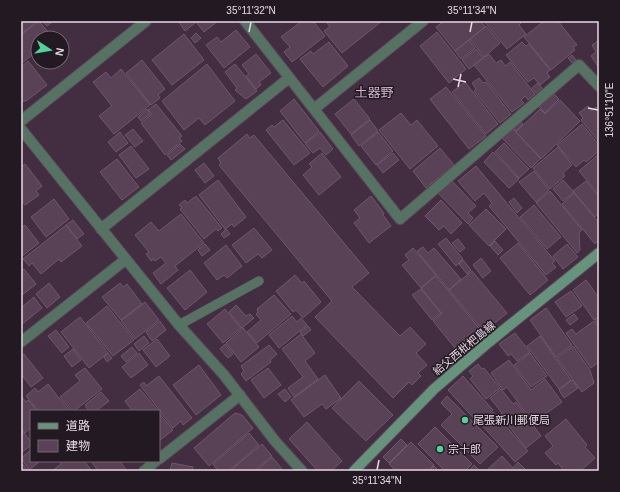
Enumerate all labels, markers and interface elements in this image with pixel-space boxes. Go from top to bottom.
text: 35°11'32"N [226,5,276,16]
text: 35°11'34"N [447,5,497,16]
north arrow [30,30,70,70]
text: N [53,47,66,57]
text: 136°51'10"E [604,82,615,138]
district label: 土器野 [354,85,394,100]
street label: 給父西枇杷島線 [431,319,497,377]
legend [30,410,160,462]
place label: 尾張新川郵便局 [473,414,550,426]
marker: 尾張新川郵便局 [460,415,470,425]
text: 道路 [66,419,90,433]
text: 建物 [66,439,90,453]
place label: 宗十郎 [448,443,481,455]
marker: 宗十郎 [435,444,445,454]
text: 35°11'34"N [352,475,402,486]

